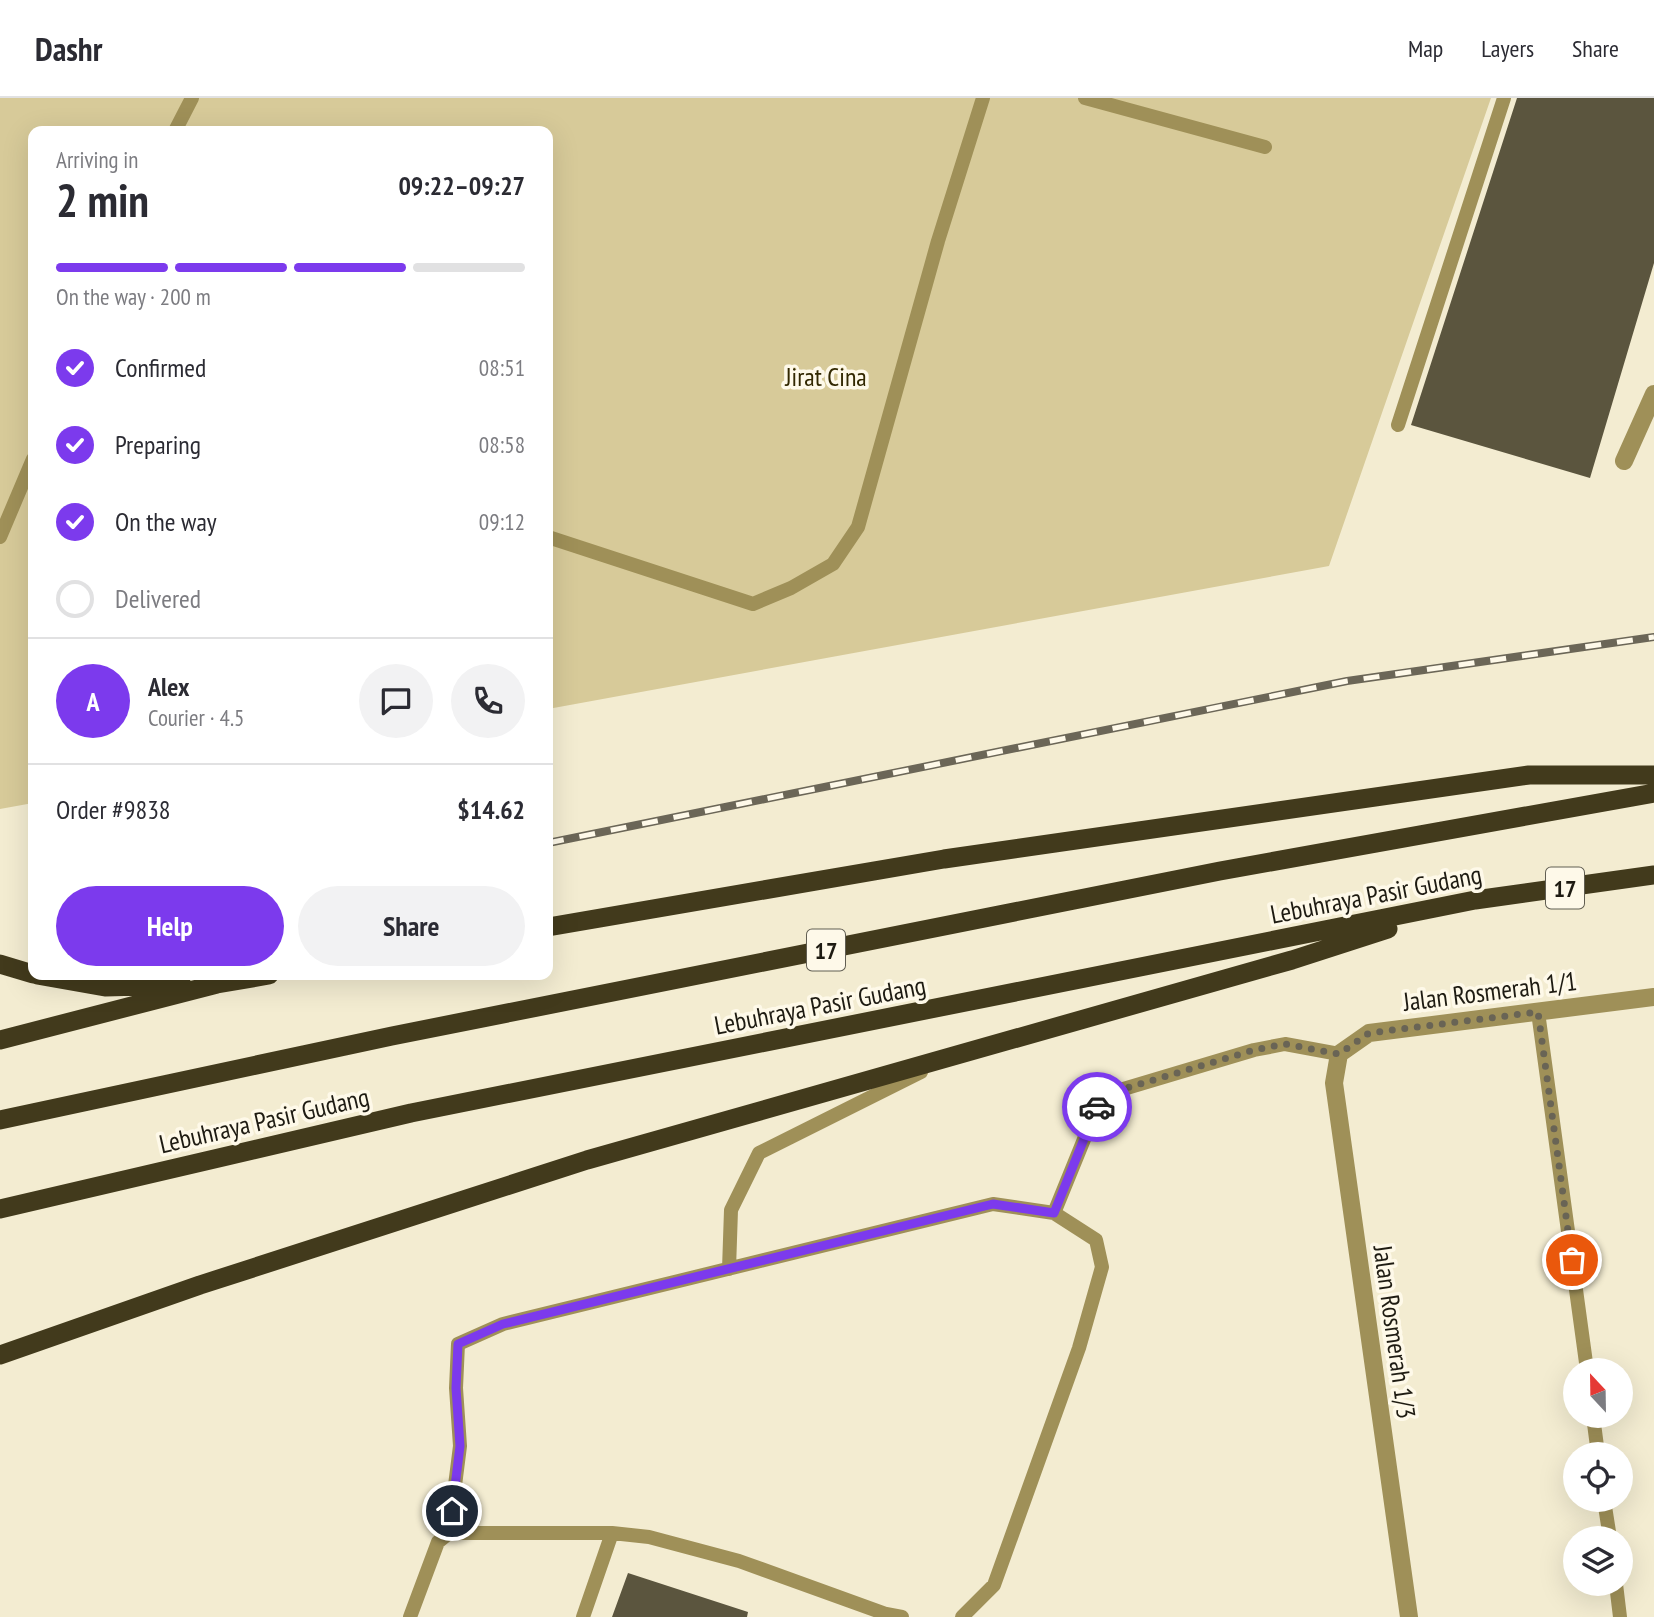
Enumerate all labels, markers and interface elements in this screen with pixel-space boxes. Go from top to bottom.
text: Dashr [35,27,102,70]
text: Map [1408,33,1443,64]
text: Layers [1481,33,1534,64]
text: Share [1572,33,1619,64]
text: Arriving in [56,145,138,174]
text: 09:22–09:27 [398,169,525,202]
text: 2 min [56,170,149,230]
text: On the way · 200 m [56,282,211,311]
icon: check [56,349,94,387]
text: Confirmed [115,351,206,384]
text: 08:51 [479,353,525,382]
park label: Jirat Cina [784,360,867,393]
icon: check [56,426,94,464]
text: Preparing [115,428,201,461]
text: 08:58 [479,430,525,459]
icon: check [56,503,94,541]
text: On the way [115,505,217,538]
text: 09:12 [479,507,525,536]
text: Delivered [115,582,201,615]
button: chat [359,664,433,738]
button: phone [451,664,525,738]
text: Alex [148,670,189,703]
text: A [86,685,100,718]
text: Courier · 4.5 [148,703,244,732]
text: Order #9838 [56,793,171,826]
text: $14.62 [457,793,525,826]
street label: Lebuhraya Pasir Gudang [1268,857,1484,931]
road number: 17 [1546,868,1584,908]
button: Help [56,886,284,966]
button: Share [298,886,525,966]
road number: 17 [807,930,845,970]
street label: Jalan Rosmerah 1/1 [1400,964,1579,1018]
street label: Lebuhraya Pasir Gudang [712,968,928,1042]
courier [1062,1072,1132,1142]
street label: Lebuhraya Pasir Gudang [156,1080,372,1160]
icon: car [1078,1088,1116,1126]
pin [1542,1230,1602,1290]
icon: bag [1553,1241,1591,1279]
street label: Jalan Rosmerah 1/3 [1366,1242,1423,1421]
north arrow [1563,1358,1633,1428]
map controls [1563,1358,1633,1596]
button: locate [1563,1442,1633,1512]
pin [422,1481,482,1541]
icon: home [433,1492,471,1530]
button: layers [1563,1526,1633,1596]

